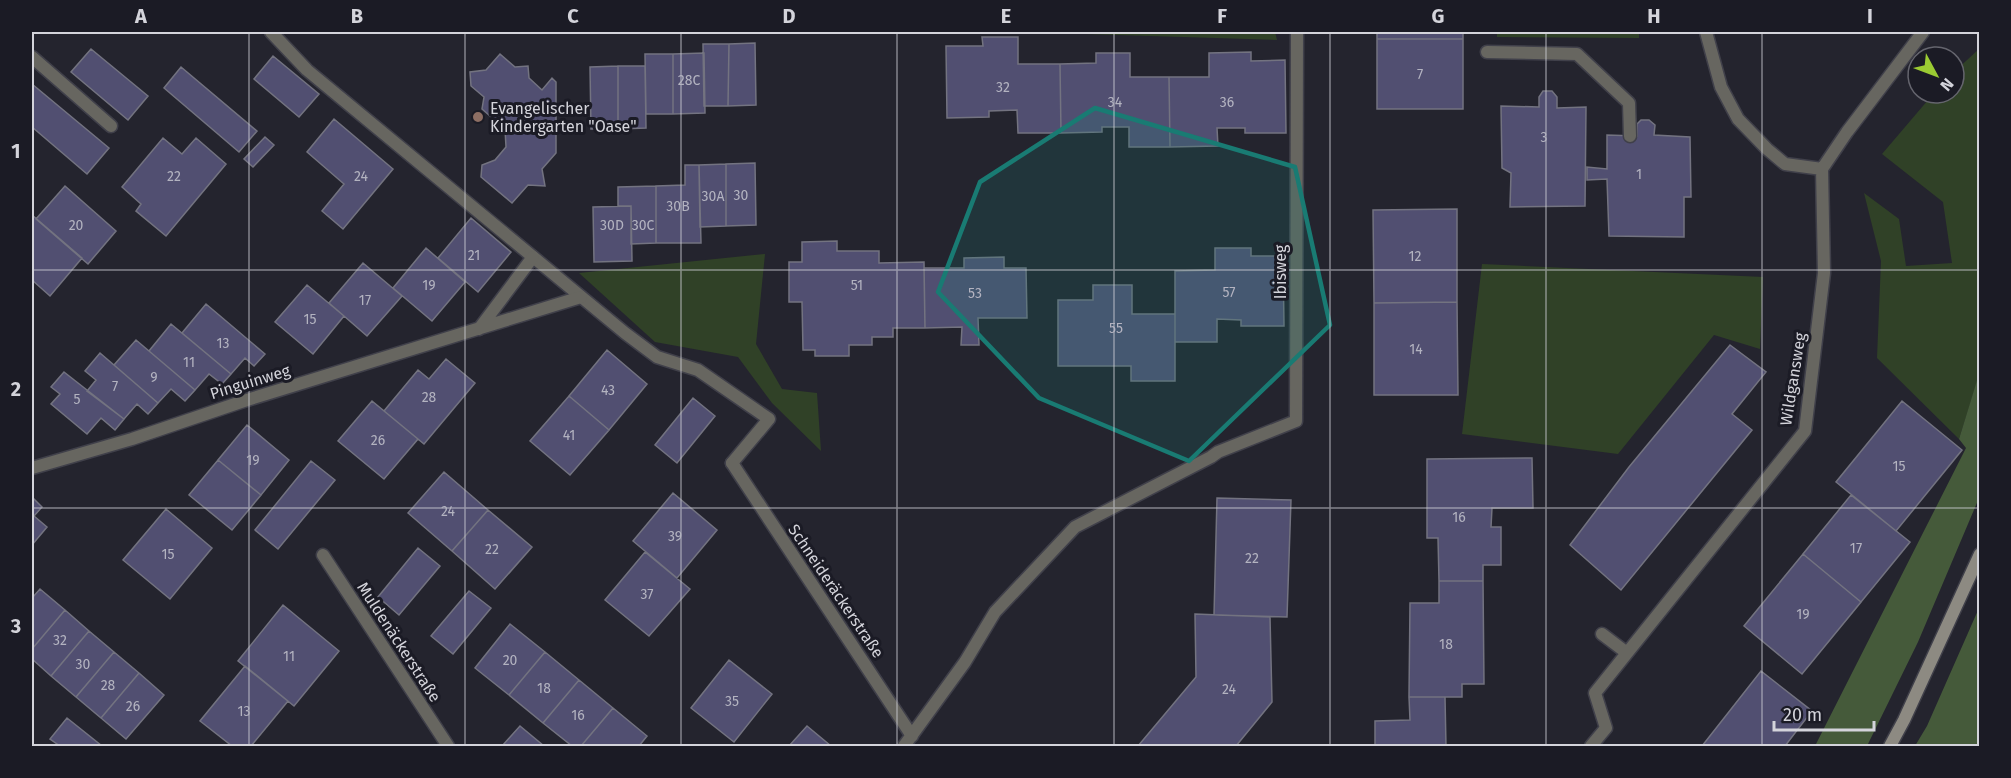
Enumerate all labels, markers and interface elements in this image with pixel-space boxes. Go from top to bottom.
text: A [134,4,148,28]
text: B [351,4,363,28]
text: C [567,4,579,28]
text: D [782,4,796,28]
text: E [1001,4,1011,28]
text: F [1217,4,1227,28]
text: G [1432,4,1444,28]
text: H [1647,4,1661,28]
text: I [1867,4,1873,28]
north arrow [1906,45,1966,105]
house number: 7 [1417,66,1423,83]
house number: 28C [678,72,700,89]
text: N [1936,74,1958,95]
house number: 32 [996,79,1010,96]
house number: 34 [1108,94,1123,111]
house number: 36 [1220,94,1234,111]
place label: Evangelischer Kindergarten "Oase" [490,99,637,136]
marker: Evangelischer Kindergarten "Oase" [471,110,485,124]
house number: 3 [1541,129,1548,146]
text: 1 [11,139,21,163]
house number: 1 [1636,166,1642,183]
house number: 22 [167,168,181,185]
house number: 24 [354,168,369,185]
house number: 30 [734,187,749,204]
house number: 30A [702,188,724,205]
house number: 30B [666,198,690,215]
house number: 20 [69,217,84,234]
house number: 30D [600,217,624,234]
house number: 30C [632,217,654,234]
street label: Ibisweg [1271,244,1290,299]
house number: 21 [468,247,480,264]
house number: 12 [1409,248,1422,265]
house number: 19 [422,277,436,294]
house number: 51 [851,277,863,294]
house number: 57 [1223,284,1235,301]
house number: 53 [968,285,982,302]
house number: 17 [359,292,371,309]
house number: 15 [303,311,317,328]
house number: 55 [1109,320,1123,337]
street label: Wildgansweg [1776,330,1810,427]
house number: 13 [216,335,230,352]
house number: 14 [1409,341,1423,358]
house number: 11 [183,354,195,371]
street label: Pinguinweg [208,361,293,403]
house number: 9 [150,369,158,386]
text: 2 [11,377,21,401]
house number: 7 [112,378,118,395]
house number: 43 [601,382,615,399]
house number: 28 [422,389,437,406]
house number: 5 [73,391,81,408]
house number: 41 [563,427,575,444]
house number: 26 [371,432,385,449]
house number: 19 [246,452,260,469]
house number: 15 [1892,458,1906,475]
house number: 24 [441,503,456,520]
house number: 16 [1452,509,1466,526]
street label: Schneideräckerstraße [784,521,888,661]
house number: 39 [668,528,682,545]
house number: 17 [1850,540,1862,557]
house number: 22 [485,541,499,558]
house number: 15 [161,546,175,563]
house number: 22 [1245,550,1259,567]
street label: Muldenäckerstraße [353,579,445,705]
house number: 37 [640,586,654,603]
house number: 19 [1796,606,1810,623]
text: 3 [10,614,21,638]
house number: 32 [53,632,67,649]
house number: 18 [1439,636,1453,653]
house number: 11 [283,648,295,665]
house number: 20 [503,652,518,669]
house number: 30 [76,656,91,673]
house number: 28 [101,677,116,694]
house number: 18 [537,680,551,697]
house number: 24 [1222,681,1237,698]
house number: 35 [725,693,739,710]
scale bar [1774,694,1874,732]
house number: 26 [126,698,140,715]
house number: 13 [237,703,251,720]
text: 20 m [1783,704,1822,726]
house number: 16 [571,707,585,724]

